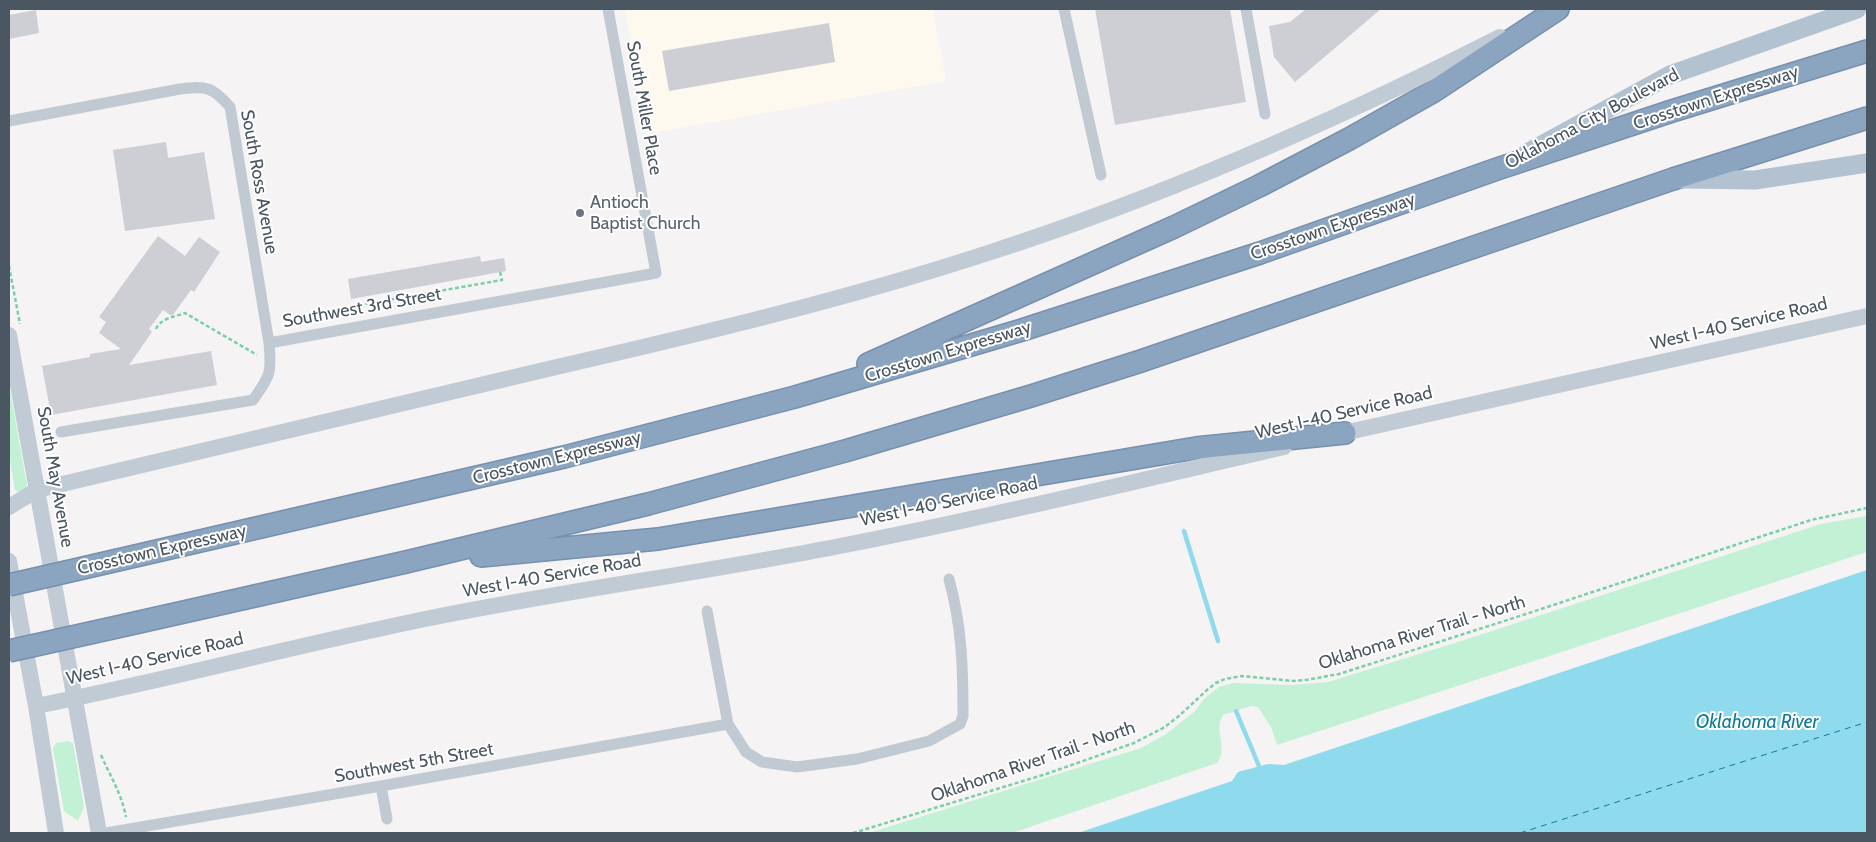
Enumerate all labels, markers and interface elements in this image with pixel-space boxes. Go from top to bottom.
street label: South Miller Place [622,39,666,177]
street label: Crosstown Expressway [1631,61,1801,135]
street label: Oklahoma City Boulevard [1501,64,1683,174]
street label: South Ross Avenue [236,108,282,256]
street label: Crosstown Expressway [1248,189,1418,265]
place label: Antioch Baptist Church [590,192,700,234]
marker: Antioch Baptist Church [574,207,586,219]
street label: Southwest 3rd Street [281,283,443,333]
street label: West I-40 Service Road [1648,293,1830,355]
street label: Crosstown Expressway [862,316,1034,388]
street label: West I-40 Service Road [1253,382,1435,444]
street label: South May Avenue [32,405,78,549]
street label: Crosstown Expressway [471,427,643,489]
street label: West I-40 Service Road [858,473,1040,531]
street label: Crosstown Expressway [75,520,249,580]
street label: West I-40 Service Road [461,550,643,602]
street label: Oklahoma River Trail - North [1316,591,1528,675]
street label: West I-40 Service Road [64,628,246,690]
water label: Oklahoma River [1696,711,1818,733]
street label: Oklahoma River Trail - North [928,717,1138,807]
street label: Southwest 5th Street [333,738,495,788]

